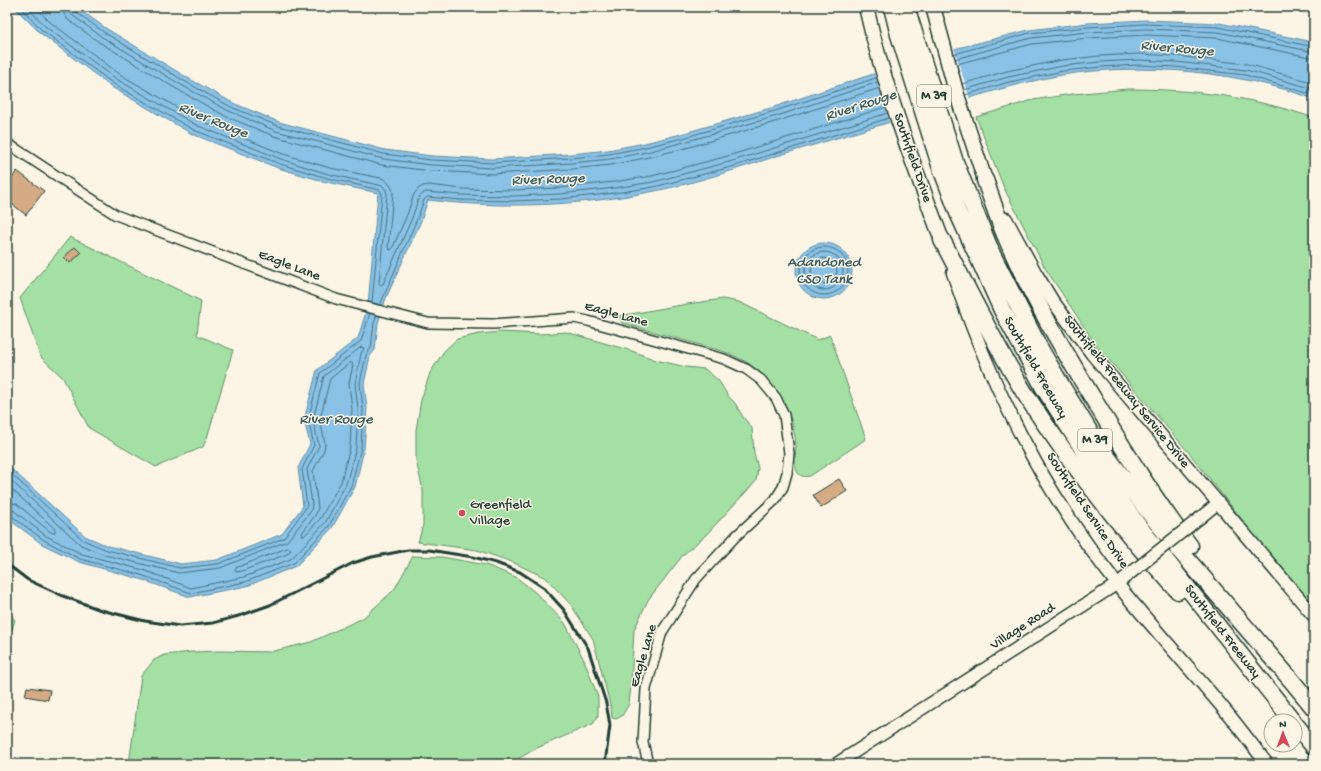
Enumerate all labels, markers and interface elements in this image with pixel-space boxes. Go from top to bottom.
water label: River Rouge [1140,37,1216,61]
road number: M 39 [917,85,951,107]
water label: River Rouge [823,86,900,126]
water label: River Rouge [176,99,252,144]
street label: Southfield Drive [889,111,935,206]
water label: River Rouge [511,170,586,190]
street label: Eagle Lane [256,246,323,286]
water label: Adandoned CSO Tank [787,254,863,289]
street label: Eagle Lane [582,298,650,332]
street label: Southfield Freeway Service Drive [1059,312,1193,472]
street label: Southfield Freeway [999,314,1071,422]
water label: River Rouge [299,411,374,429]
road number: M 39 [1078,429,1112,451]
street label: Southfield Service Drive [1042,450,1133,573]
place label: Greenfield Village [469,497,533,530]
marker: Greenfield Village [457,508,467,518]
street label: Southfield Freeway [1180,582,1264,683]
street label: Village Road [987,599,1060,655]
street label: Eagle Lane [626,622,662,689]
north arrow [1263,713,1303,753]
text: N [1279,719,1287,731]

